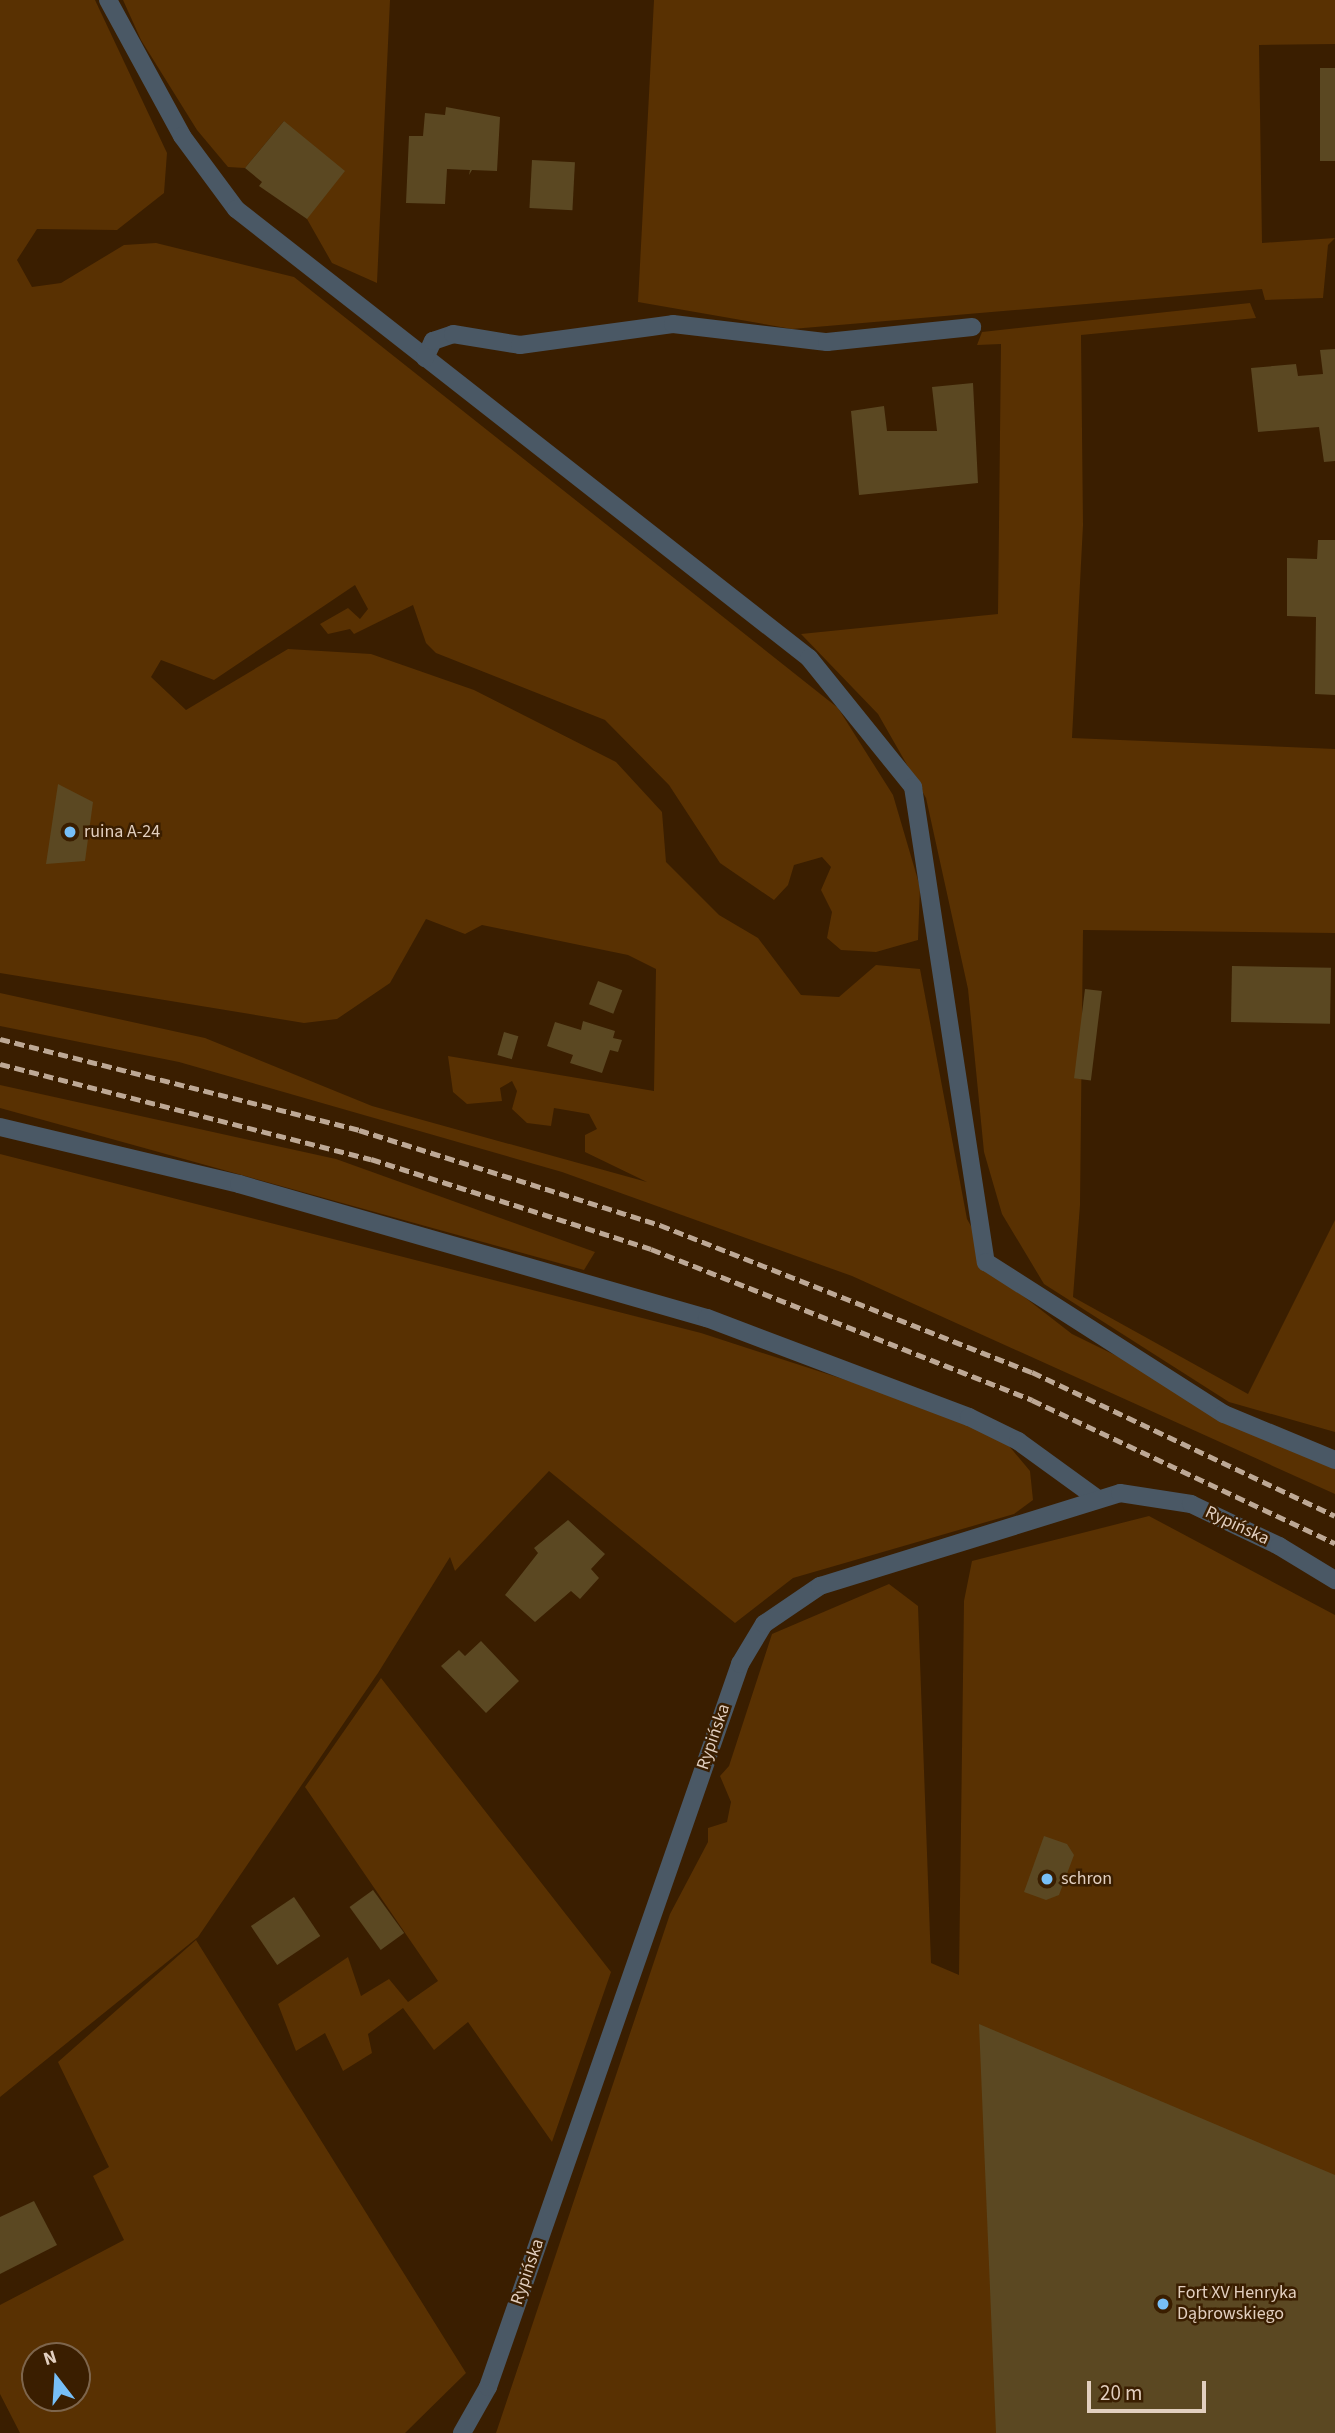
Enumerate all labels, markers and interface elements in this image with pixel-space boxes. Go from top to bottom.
place label: ruina A-24 [84,821,160,843]
marker: ruina A-24 [62,824,78,840]
street label: Rypińska [1202,1502,1272,1550]
street label: Rypińska [693,1701,735,1773]
place label: schron [1061,1868,1112,1890]
marker: schron [1039,1871,1055,1887]
street label: Rypińska [507,2236,549,2308]
place label: Fort XV Henryka Dąbrowskiego [1177,2283,1297,2326]
marker: Fort XV Henryka Dąbrowskiego [1155,2296,1171,2312]
north arrow [21,2342,91,2412]
text: N [40,2344,60,2373]
scale bar [1090,2366,1209,2410]
text: 20 m [1100,2378,1142,2408]

